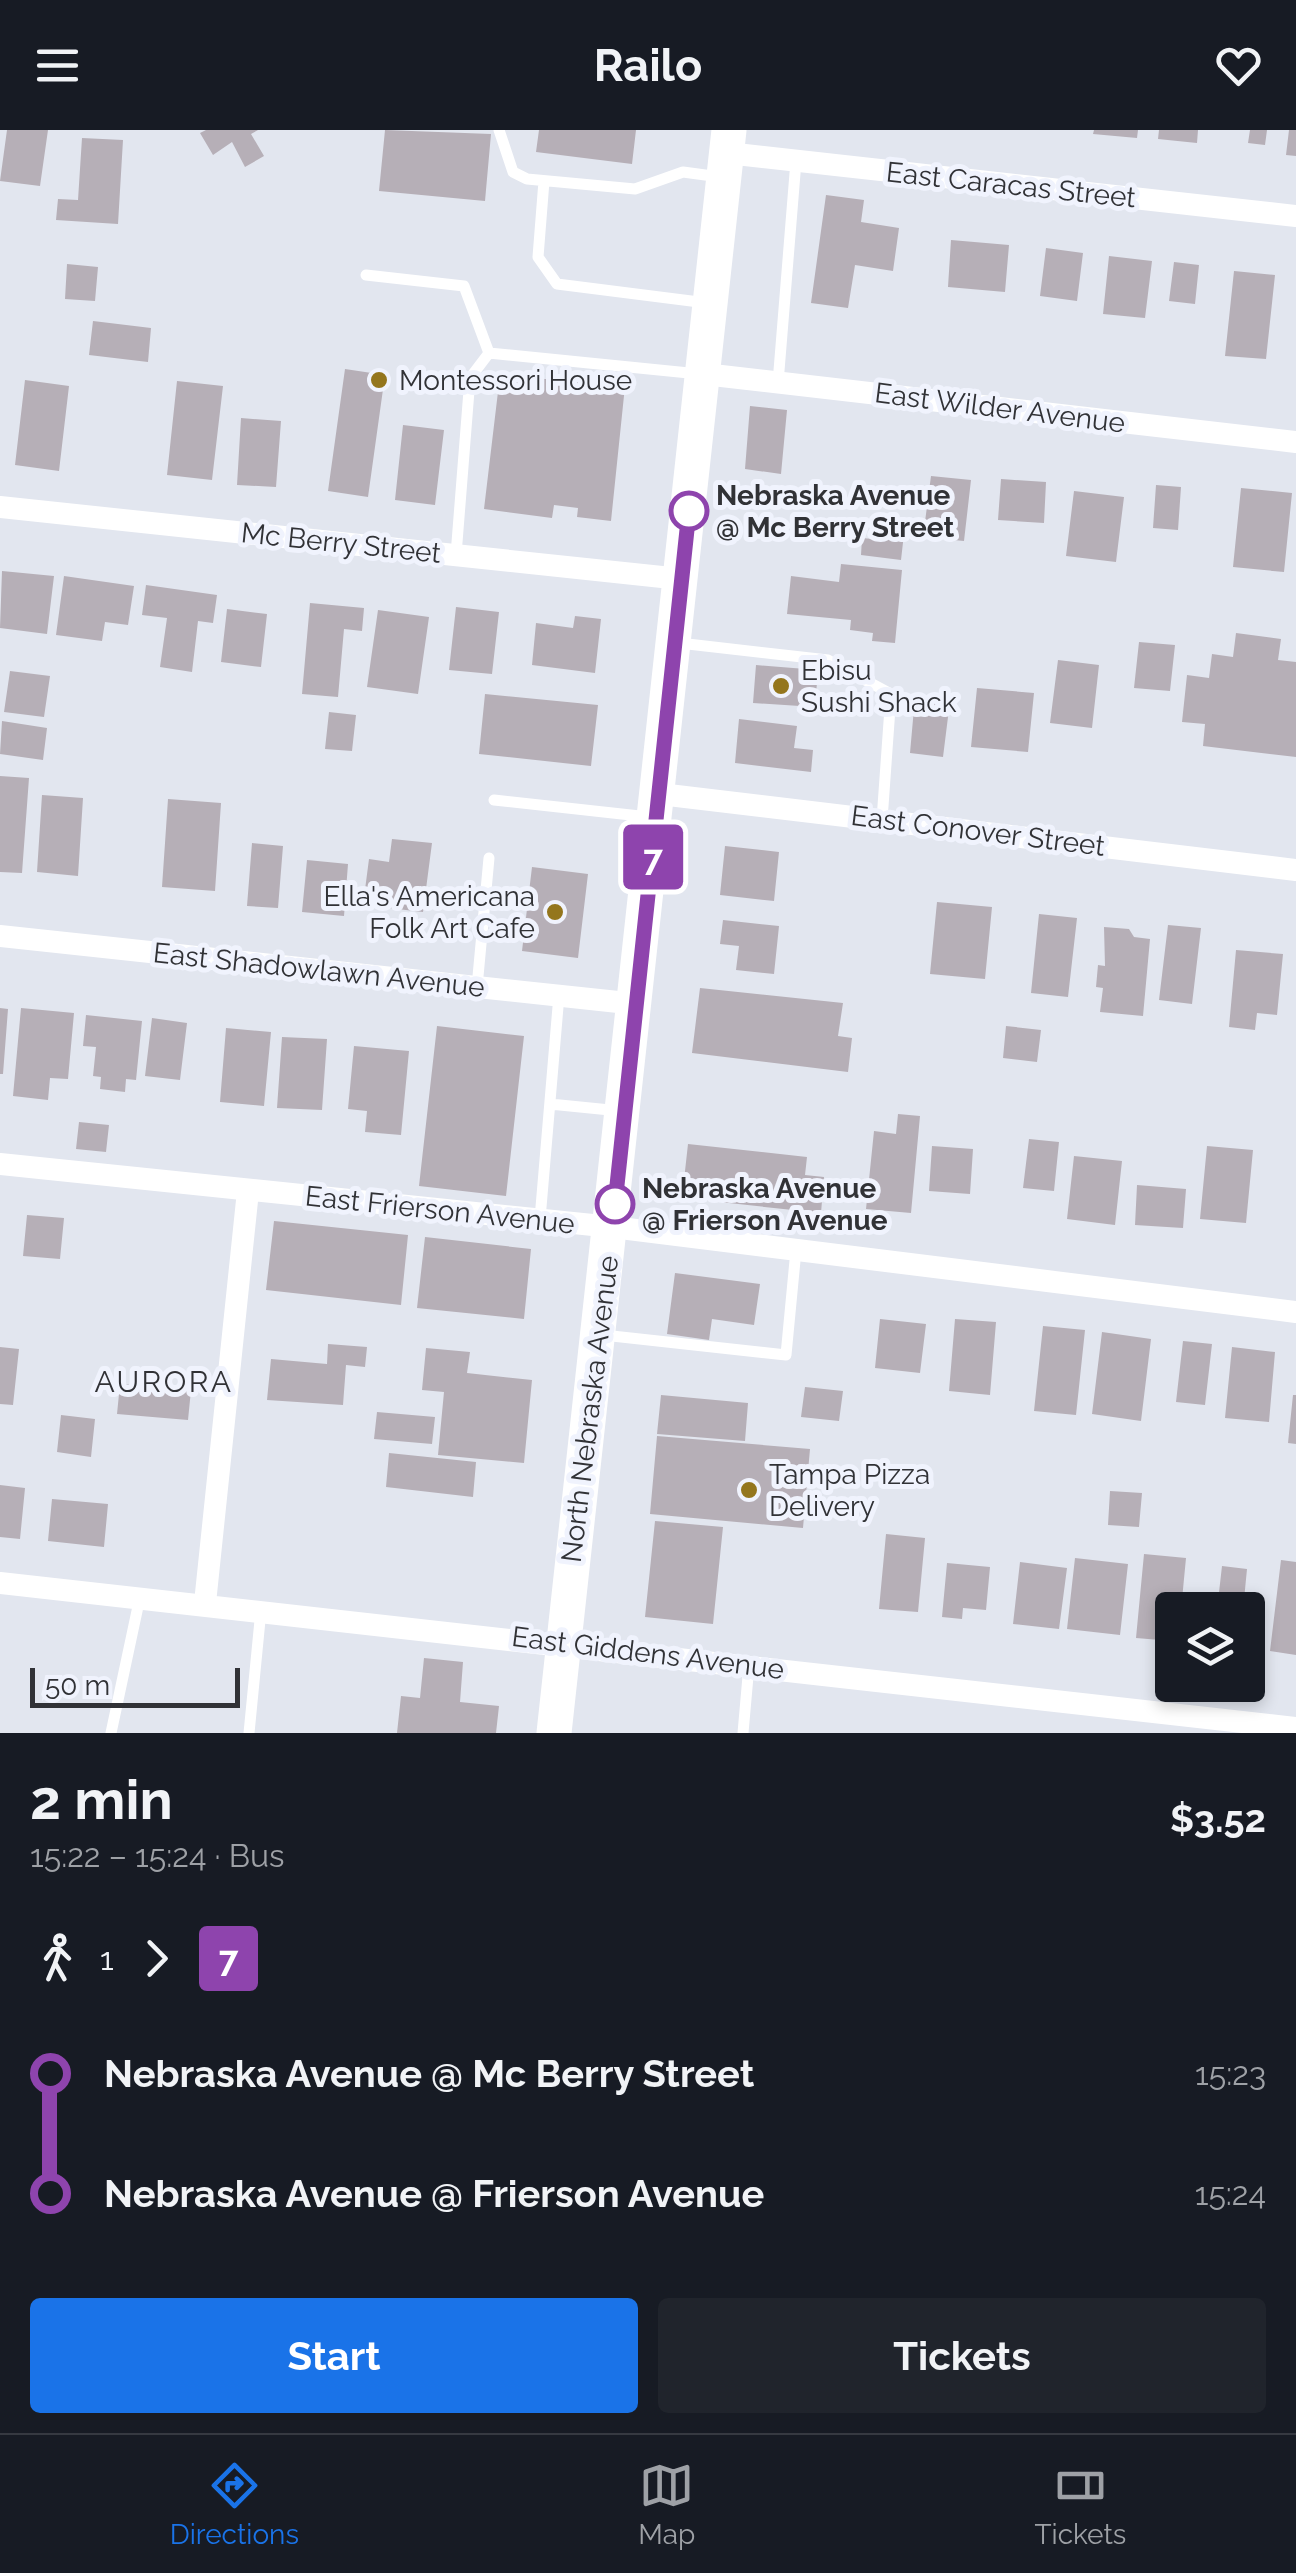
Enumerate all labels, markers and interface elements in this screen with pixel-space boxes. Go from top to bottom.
icon: menu [30,38,85,93]
icon: heart [1211,38,1266,93]
text: Railo [594,39,702,92]
street label: East Caracas Street [885,155,1138,215]
place label: Montessori House [399,364,632,397]
marker: Montessori House [368,369,390,391]
street label: East Wilder Avenue [873,376,1127,440]
place label: Nebraska Avenue @ Mc Berry Street [716,479,954,544]
marker: Nebraska Avenue @ Mc Berry Street [670,492,708,530]
street label: Mc Berry Street [239,516,443,570]
place label: Ebisu Sushi Shack [801,654,957,719]
marker: Ebisu Sushi Shack [770,675,792,697]
street label: East Conover Street [849,799,1107,863]
line badge: 7 [620,824,686,890]
text: 7 [643,837,663,878]
place label: Ella's Americana Folk Art Cafe [324,880,535,945]
marker: Ella's Americana Folk Art Cafe [544,901,566,923]
street label: East Shadowlawn Avenue [152,936,486,1004]
place label: Nebraska Avenue @ Frierson Avenue [642,1172,888,1237]
street label: East Frierson Avenue [304,1179,576,1241]
marker: Nebraska Avenue @ Frierson Avenue [596,1185,634,1223]
street label: North Nebraska Avenue [555,1254,625,1564]
district label: AURORA [95,1364,233,1399]
place label: Tampa Pizza Delivery [769,1458,930,1523]
marker: Tampa Pizza Delivery [738,1479,760,1501]
map controls [1155,1592,1265,1702]
button: layers [1155,1592,1265,1702]
street label: East Giddens Avenue [510,1620,786,1686]
scale bar [30,1663,240,1708]
text: 50 m [45,1669,110,1702]
text: 2 min [30,1767,173,1832]
text: $3.52 [1170,1796,1266,1841]
text: 15:22 – 15:24 · Bus [30,1837,285,1874]
icon: walk [30,1931,85,1986]
icon: forward [129,1931,184,1986]
text: 7 [219,1938,238,1979]
text: 1 [100,1940,114,1977]
text: Nebraska Avenue @ Mc Berry Street [104,2051,754,2096]
text: 15:23 [1195,2055,1266,2092]
text: Nebraska Avenue @ Frierson Avenue [104,2171,764,2216]
text: 15:24 [1195,2175,1266,2212]
button: Start [30,2298,638,2413]
button: Tickets [658,2298,1266,2413]
tab: Directions [170,2458,299,2551]
tab: Map [638,2458,695,2551]
tab: Tickets [1034,2458,1126,2551]

